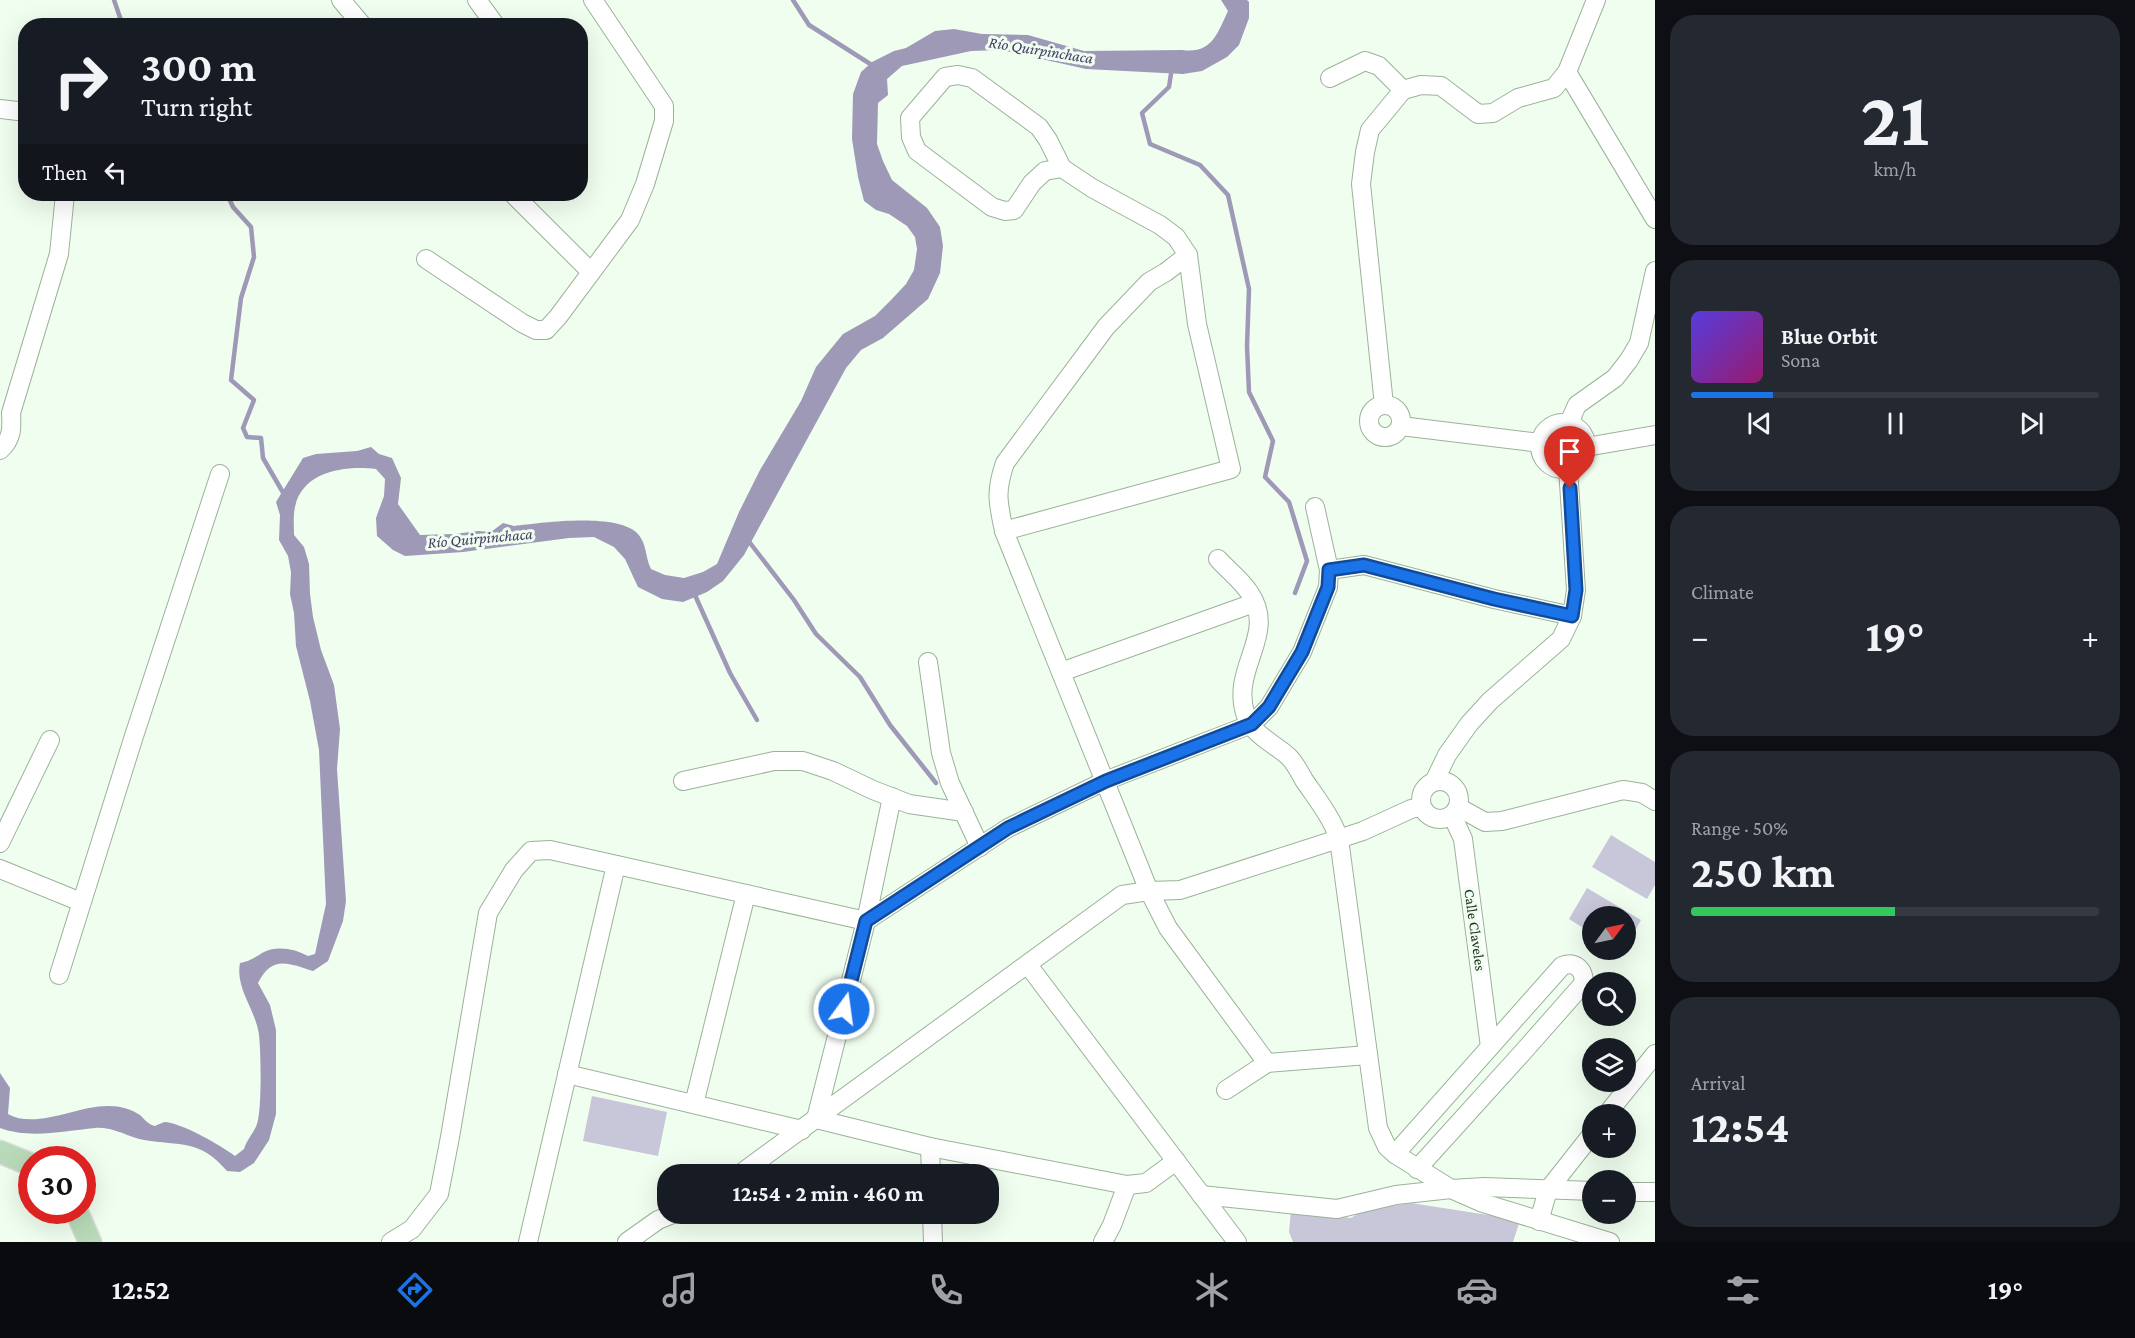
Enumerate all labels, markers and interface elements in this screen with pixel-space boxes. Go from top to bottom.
water label: Río Quirpinchaca [987,33,1095,68]
icon: right [42,42,120,120]
text: 300 m [141,43,256,90]
text: 21 [1861,75,1929,162]
text: Turn right [141,92,252,122]
icon: left [99,156,132,189]
text: km/h [1873,158,1917,180]
text: Then [42,160,87,185]
text: Blue Orbit [1781,324,1877,349]
text: Sona [1781,349,1820,371]
icon: previous [1743,407,1776,440]
icon: pause [1879,407,1912,440]
icon: next [2015,407,2048,440]
pin [1544,426,1595,488]
icon: arrive [1553,435,1586,468]
water label: Río Quirpinchaca [427,525,534,552]
text: Climate [1691,581,1754,603]
text: 19° [1866,611,1924,661]
text: − [1691,618,1708,655]
text: + [2082,618,2099,655]
text: Range · 50% [1691,817,1788,839]
text: 250 km [1691,847,1835,897]
street label: Calle Claveles [1461,888,1489,972]
north arrow [1582,906,1636,960]
map controls [1582,906,1636,1224]
button: search [1582,972,1636,1026]
position arrow [812,977,876,1041]
button: layers [1582,1038,1636,1092]
text: Arrival [1691,1072,1745,1094]
text: 12:54 [1691,1102,1790,1152]
button: + [1582,1104,1636,1158]
speed limit sign: 30 [18,1146,96,1224]
button: − [1582,1170,1636,1224]
text: 12:54 · 2 min · 460 m [732,1181,924,1206]
icon: directions [394,1269,436,1311]
icon: music [659,1269,701,1311]
icon: phone [925,1269,967,1311]
icon: climate [1191,1269,1233,1311]
icon: car [1456,1269,1498,1311]
icon: filters [1722,1269,1764,1311]
text: 12:52 [112,1275,170,1305]
text: 19° [1988,1275,2023,1305]

